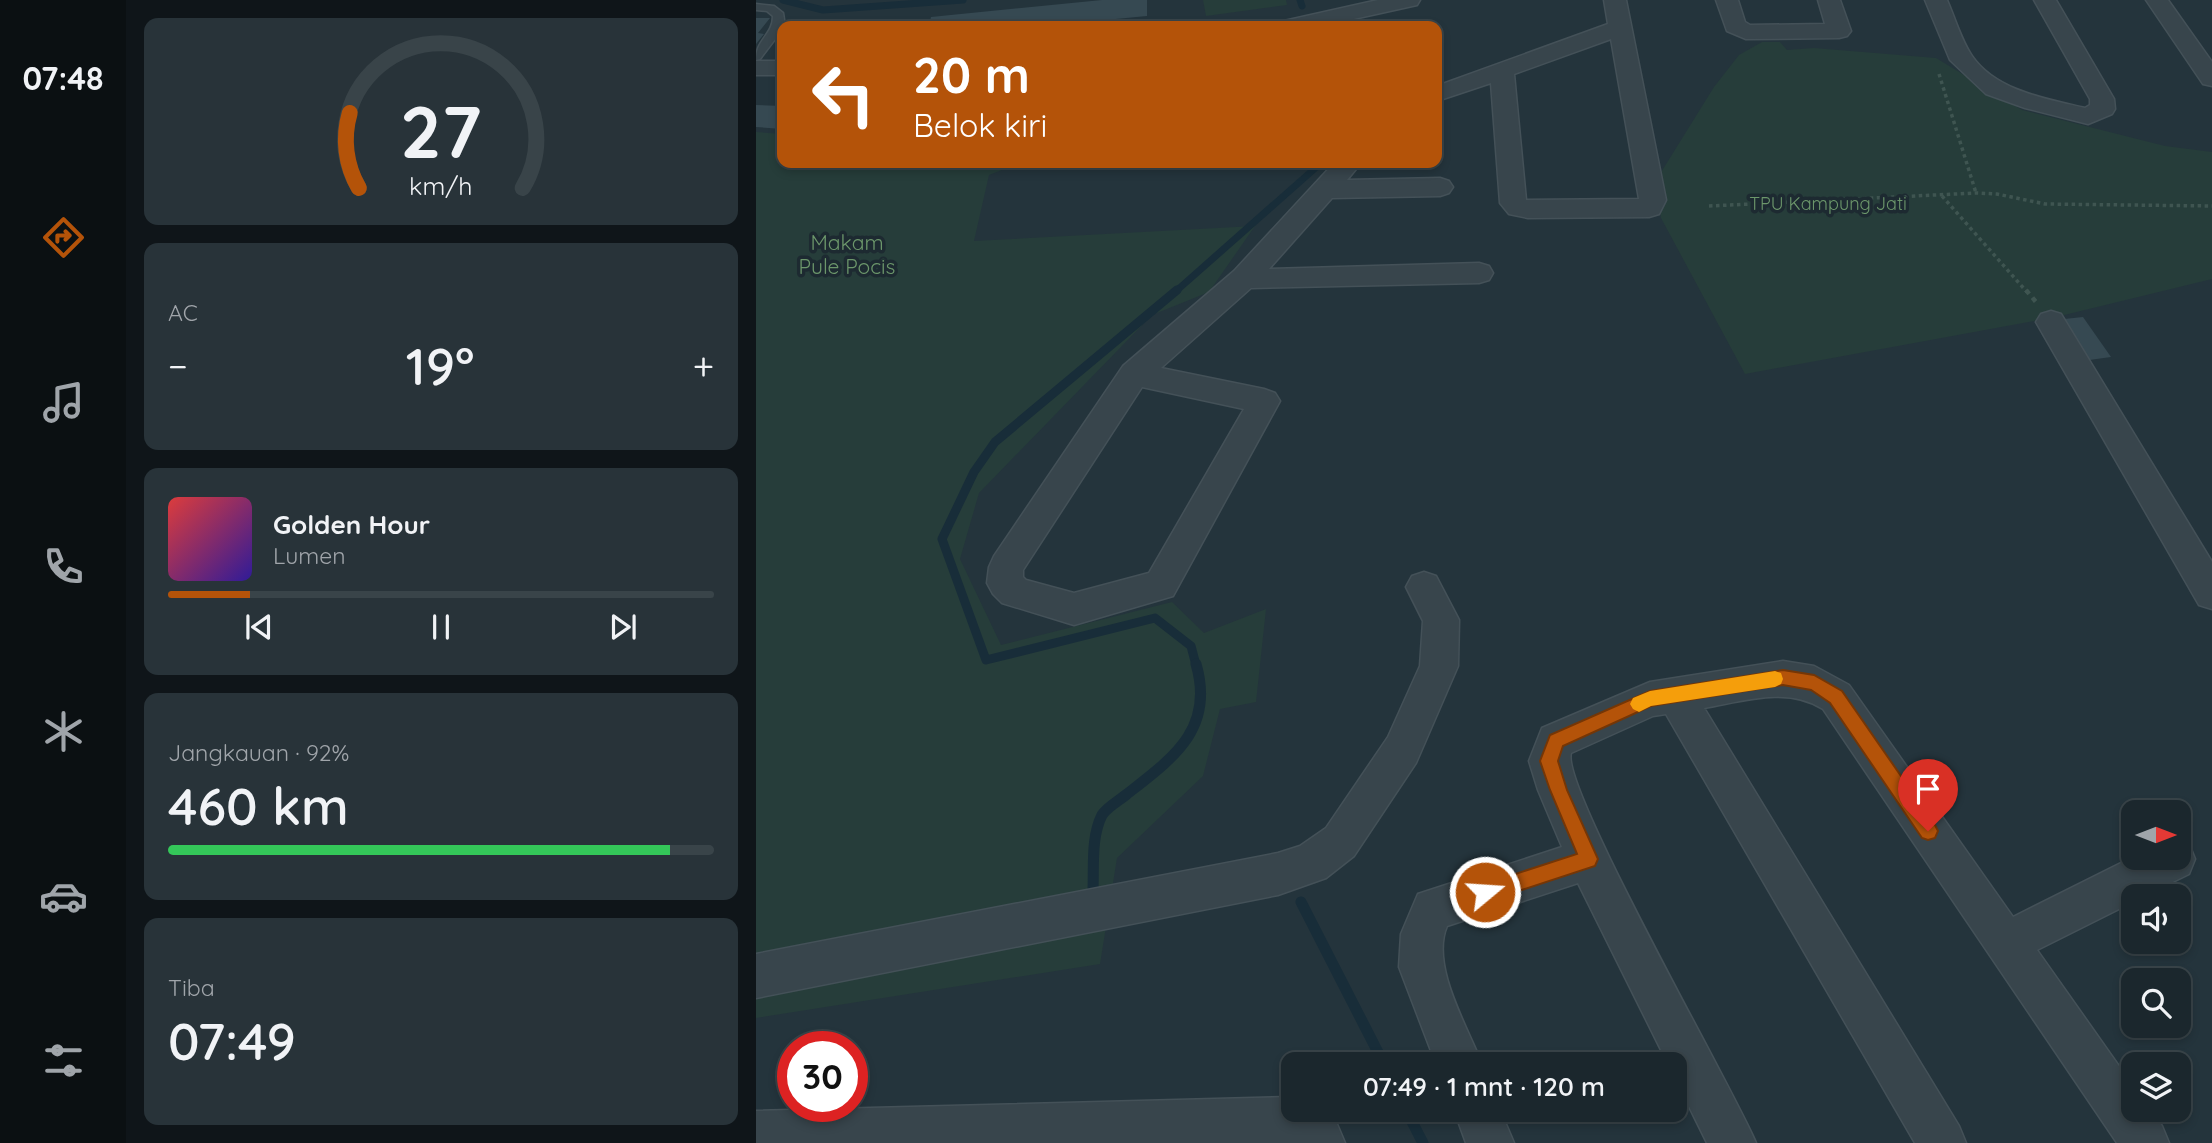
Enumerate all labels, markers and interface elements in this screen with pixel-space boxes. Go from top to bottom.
text: 20 m [913,44,1030,105]
icon: left [798,49,889,140]
text: 07:48 [22,58,104,98]
text: 27 [400,85,482,176]
text: Belok kiri [913,105,1047,145]
text: km/h [409,169,473,200]
park label: TPU Kampung Jati [1749,192,1907,215]
icon: directions [39,213,88,262]
park label: Makam Pule Pocis [799,229,895,279]
text: AC [168,298,198,327]
text: 19° [406,333,475,398]
text: − [168,342,188,390]
text: + [693,342,714,390]
icon: music [39,378,88,427]
text: Golden Hour [273,508,430,541]
text: Lumen [273,541,346,570]
icon: phone [39,542,88,591]
icon: previous [240,608,278,646]
icon: pause [422,608,460,646]
icon: next [604,608,642,646]
icon: climate [39,707,88,756]
text: Jangkauan · 92% [168,738,349,767]
pin [1898,759,1958,831]
icon: arrive [1909,770,1947,808]
text: 460 km [168,773,349,838]
north arrow [2121,800,2191,870]
map controls [2121,800,2191,1122]
position arrow [1448,855,1522,929]
icon: car [39,872,88,921]
button: sound [2121,884,2191,954]
button: search [2121,968,2191,1038]
text: Tiba [168,973,215,1002]
text: 07:49 [168,1008,296,1073]
speed limit sign: 30 [777,1031,868,1122]
icon: filters [39,1036,88,1085]
button: layers [2121,1052,2191,1122]
text: 07:49 · 1 mnt · 120 m [1363,1070,1605,1103]

